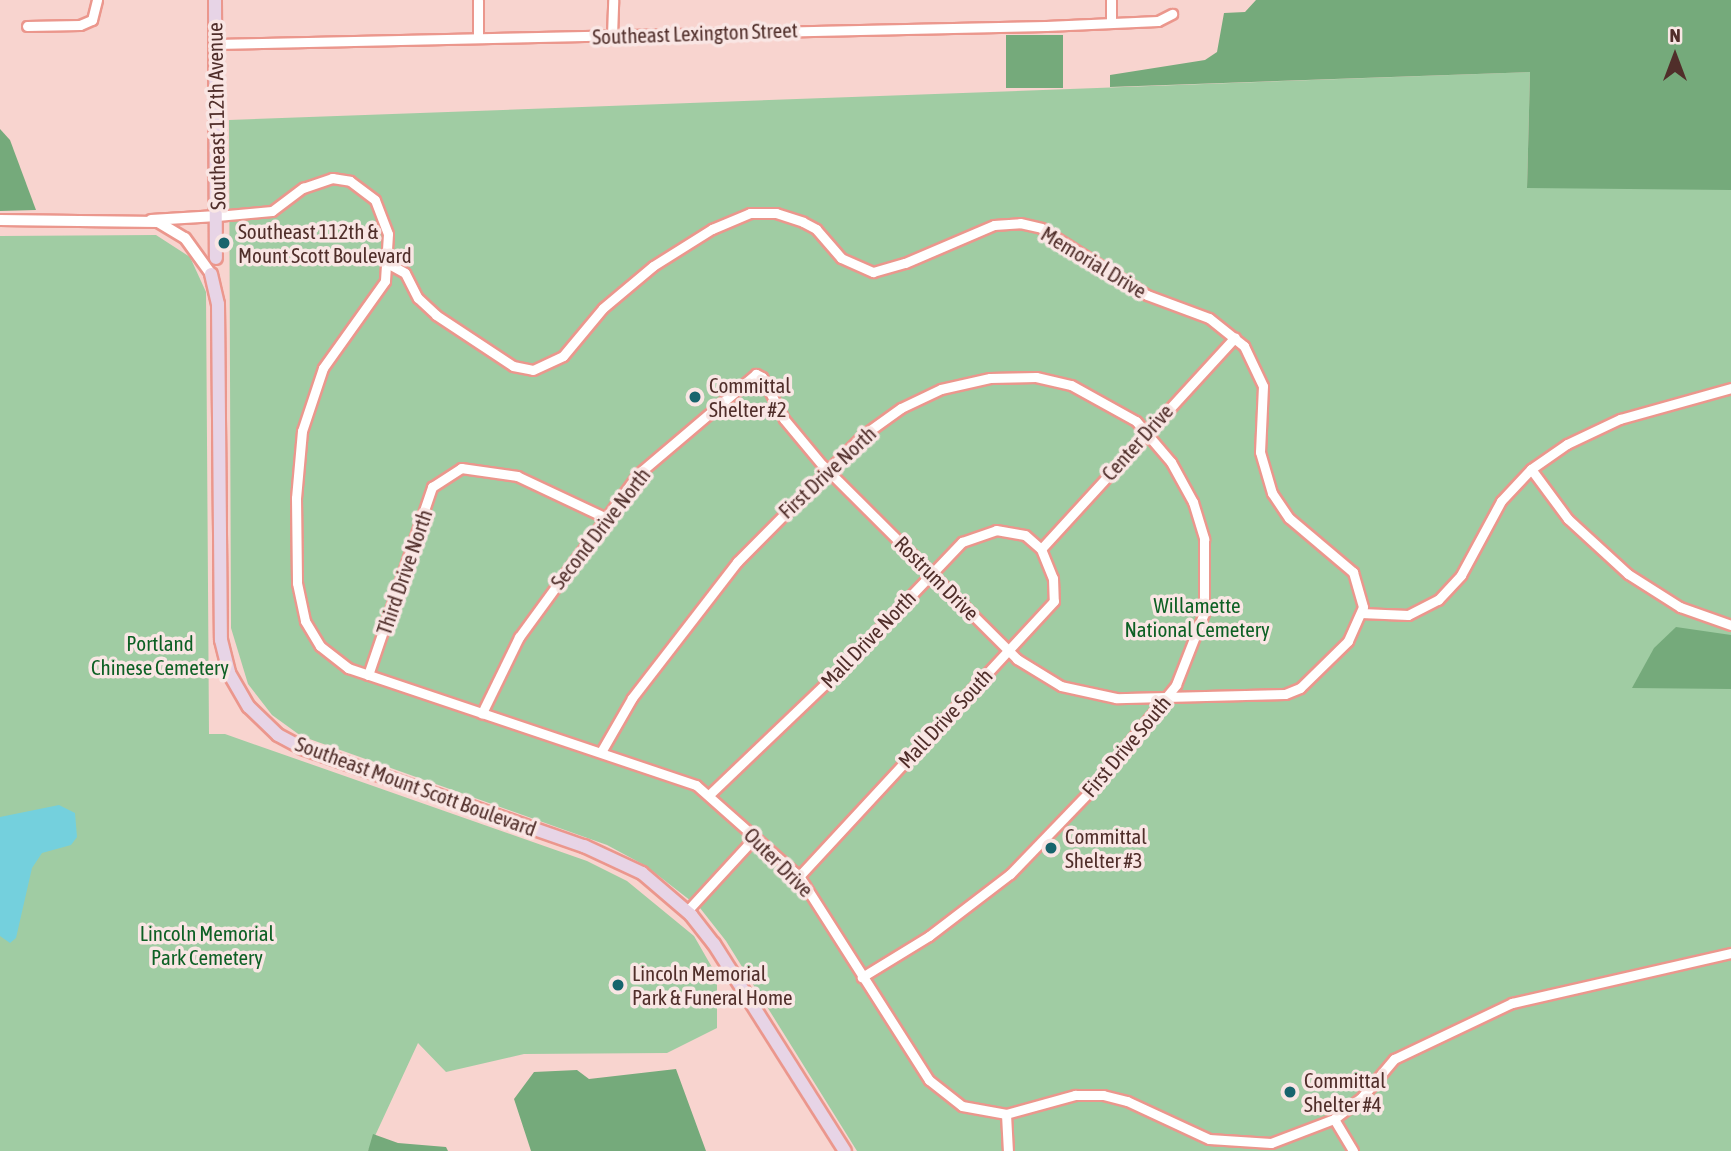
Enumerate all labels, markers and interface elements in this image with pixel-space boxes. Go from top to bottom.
street label: Southeast Lexington Street [592,17,798,49]
north arrow [1640,21,1710,91]
street label: Southeast 112th Avenue [202,22,230,210]
text: N [1669,24,1681,46]
place label: Southeast 112th & Mount Scott Boulevard [238,218,412,268]
street label: Memorial Drive [1037,221,1151,303]
marker: Southeast 112th & Mount Scott Boulevard [216,235,232,251]
place label: Committal Shelter #2 [709,372,791,422]
marker: Committal Shelter #2 [687,389,703,405]
street label: Center Drive [1096,399,1178,485]
street label: First Drive North [773,421,881,523]
street label: Second Drive North [545,462,655,594]
street label: Third Drive North [371,506,437,638]
street label: Rostrum Drive [890,531,984,625]
street label: Mall Drive North [815,585,921,693]
park label: Willamette National Cemetery [1124,592,1270,642]
park label: Portland Chinese Cemetery [91,630,229,680]
street label: Mall Drive South [893,663,997,773]
street label: First Drive South [1076,690,1176,802]
street label: Southeast Mount Scott Boulevard [292,731,540,841]
street label: Outer Drive [739,822,819,902]
place label: Committal Shelter #3 [1065,823,1147,873]
marker: Committal Shelter #3 [1043,840,1059,856]
park label: Lincoln Memorial Park Cemetery [140,920,274,970]
place label: Lincoln Memorial Park & Funeral Home [632,960,793,1010]
marker: Lincoln Memorial Park & Funeral Home [610,977,626,993]
place label: Committal Shelter #4 [1304,1067,1386,1117]
marker: Committal Shelter #4 [1282,1084,1298,1100]

